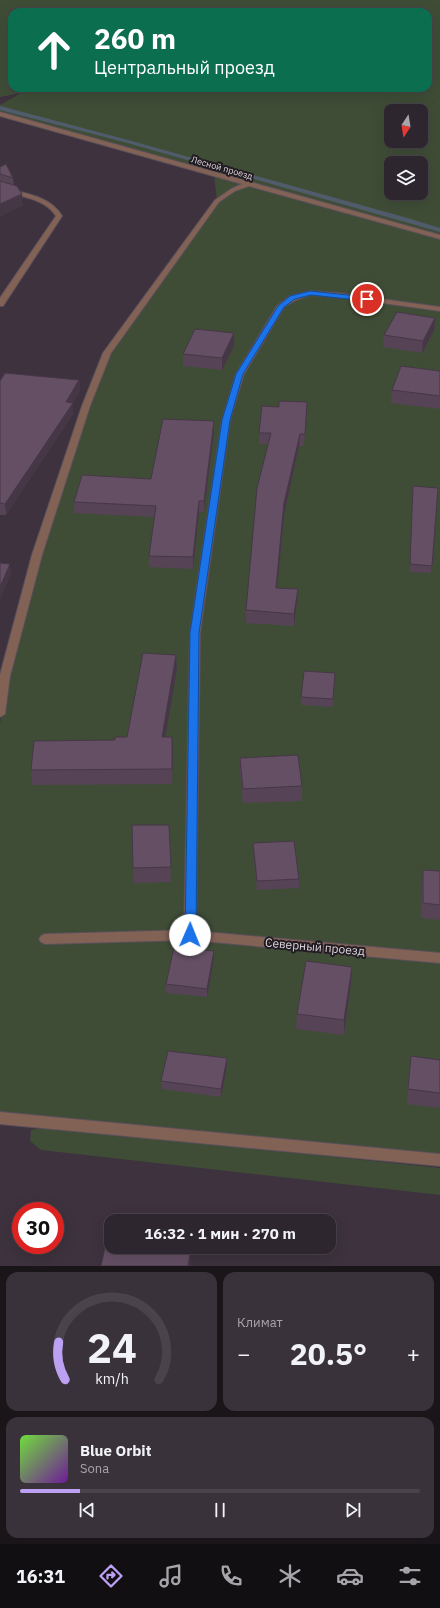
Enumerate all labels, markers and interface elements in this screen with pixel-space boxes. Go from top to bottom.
text: 260 m [94,20,176,57]
icon: ahead [28,24,80,76]
text: Центральный проезд [94,56,275,79]
north arrow [384,104,428,148]
map controls [384,104,428,200]
street label: Лесной проезд [190,153,255,182]
button: layers [384,156,428,200]
pin [350,282,384,316]
icon: arrive [356,288,378,310]
position arrow [169,914,211,956]
street label: Северный проезд [264,935,366,958]
speed limit sign: 30 [12,1202,64,1254]
text: 16:32 · 1 мин · 270 m [144,1224,296,1243]
text: Климат [237,1314,283,1331]
text: 24 [87,1319,136,1373]
text: 20.5° [290,1334,367,1373]
text: − [237,1339,250,1368]
text: + [407,1339,420,1368]
text: km/h [95,1368,128,1387]
text: Blue Orbit [80,1441,151,1460]
text: Sona [80,1460,109,1477]
icon: previous [76,1499,98,1521]
icon: pause [209,1499,231,1521]
icon: next [342,1499,364,1521]
icon: directions [97,1562,125,1590]
icon: music [157,1562,185,1590]
icon: phone [217,1562,245,1590]
icon: climate [276,1562,304,1590]
icon: car [336,1562,364,1590]
icon: filters [396,1562,424,1590]
text: 16:31 [16,1565,65,1588]

